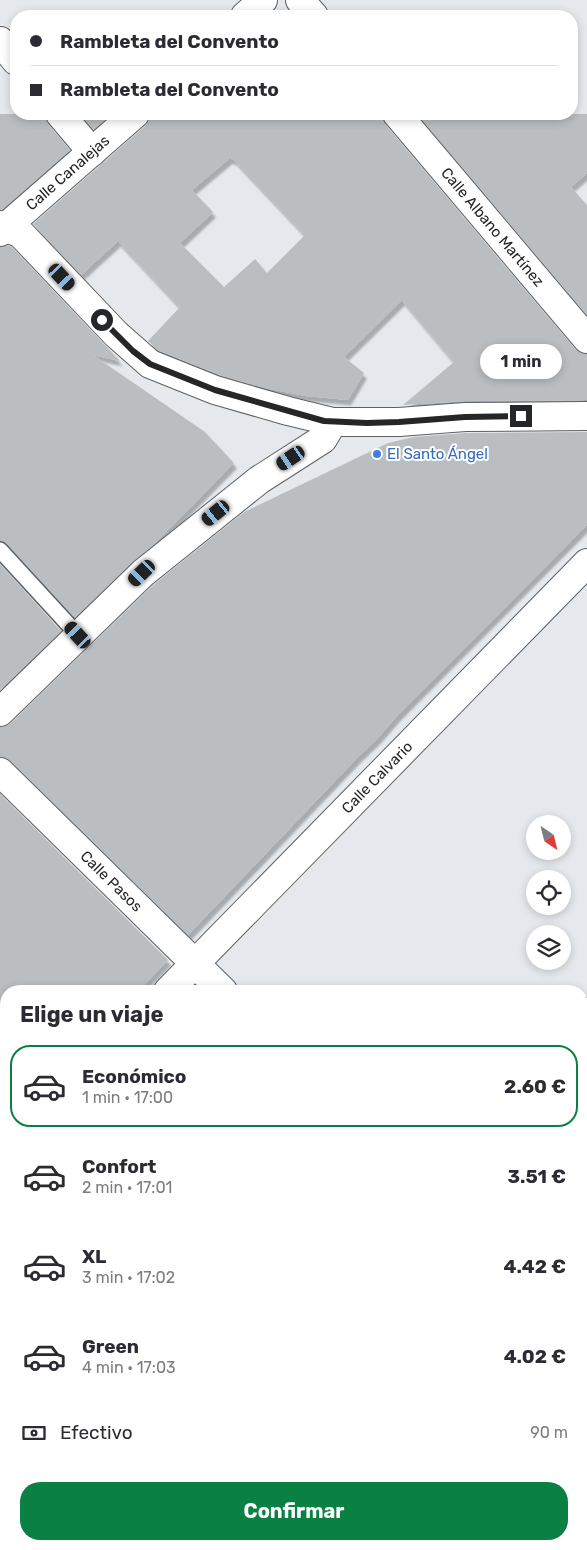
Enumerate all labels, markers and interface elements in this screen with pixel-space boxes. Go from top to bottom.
text: Rambleta del Convento [60,30,279,53]
text: Rambleta del Convento [60,78,279,101]
street label: Calle Canalejas [22,131,114,214]
street label: Calle Albano Martínez [437,164,548,291]
car [46,261,77,293]
route start [91,309,113,331]
callout: 1 min [480,344,562,378]
text: 1 min [501,352,541,371]
route end [510,405,532,427]
car [274,443,307,473]
place label: El Santo Ángel [387,445,488,463]
marker: El Santo Ángel [371,448,383,460]
car [199,498,232,528]
car [125,557,158,589]
car [62,619,93,651]
street label: Calle Calvario [338,737,416,817]
north arrow [526,815,571,860]
map controls [526,815,571,970]
street label: Calle Pasos [77,847,146,916]
button: locate [526,870,571,915]
button: layers [526,925,571,970]
text: Elige un viaje [20,1001,164,1028]
icon: car [22,1064,67,1109]
text: Económico [82,1065,186,1088]
text: 2.60 € [504,1075,566,1098]
text: 1 min · 17:00 [82,1088,173,1107]
icon: car [22,1154,67,1199]
text: Confort [82,1155,156,1178]
text: 3.51 € [508,1165,566,1188]
text: 2 min · 17:01 [82,1178,172,1197]
icon: car [22,1244,67,1289]
text: XL [82,1245,106,1268]
text: 4.42 € [504,1255,566,1278]
text: 3 min · 17:02 [82,1268,175,1287]
icon: car [22,1334,67,1379]
text: Green [82,1335,139,1358]
text: 4.02 € [504,1345,566,1368]
text: 4 min · 17:03 [82,1358,176,1377]
icon: cash [20,1419,48,1447]
text: Efectivo [60,1421,133,1444]
text: 90 m [530,1423,568,1442]
button: Confirmar [20,1482,568,1540]

